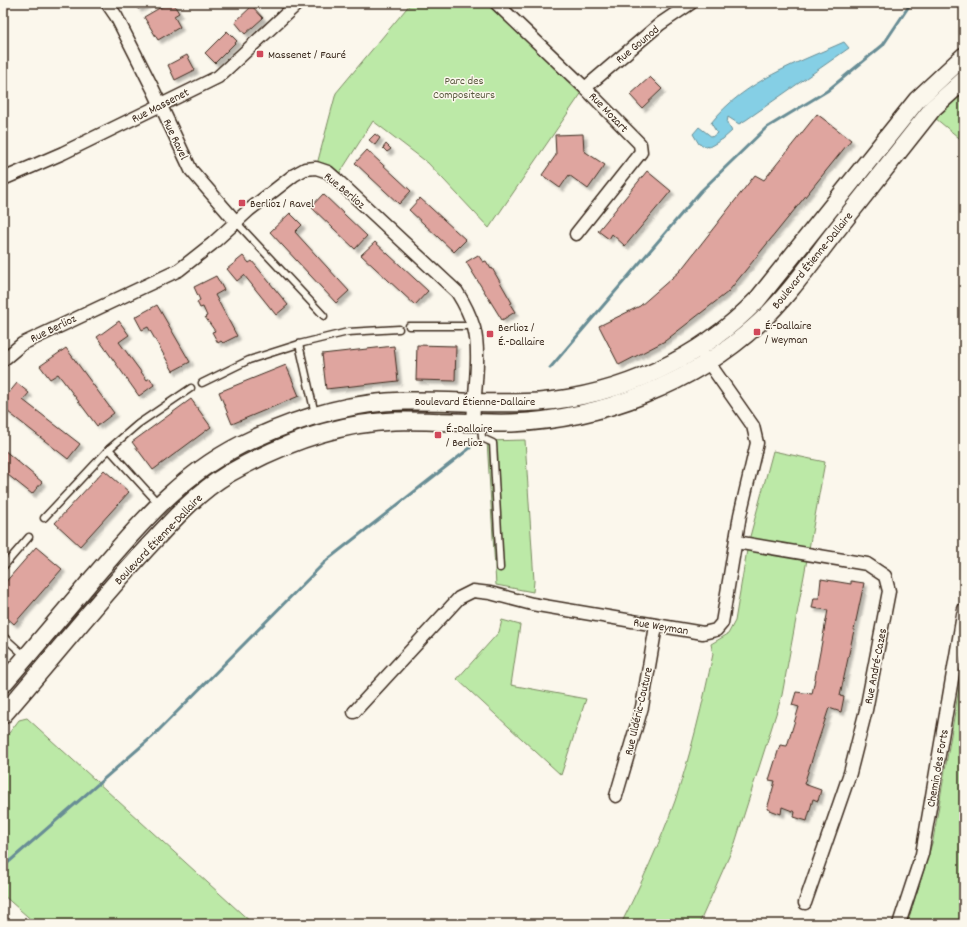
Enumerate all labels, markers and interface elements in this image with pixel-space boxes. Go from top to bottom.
street label: Rue Gounod [613,22,663,68]
place label: Massenet / Fauré [268,47,346,64]
marker: Massenet / Fauré [255,49,265,59]
park label: Parc des Compositeurs [433,73,495,104]
street label: Rue Massenet [129,84,193,128]
street label: Rue Mozart [584,89,632,138]
street label: Rue Ravel [158,116,192,163]
street label: Rue Berlioz [320,169,369,214]
place label: Berlioz / Ravel [250,196,314,213]
marker: Berlioz / Ravel [237,198,247,208]
street label: Boulevard Étienne-Dallaire [769,209,858,313]
street label: Rue Berlioz [28,311,80,348]
place label: É.-Dallaire / Weyman [765,318,812,349]
place label: Berlioz / É.-Dallaire [498,320,545,351]
marker: É.-Dallaire / Weyman [752,327,762,337]
marker: Berlioz / É.-Dallaire [485,329,495,339]
street label: Boulevard Étienne-Dallaire [415,394,535,411]
place label: É.-Dallaire / Berlioz [446,421,493,452]
marker: É.-Dallaire / Berlioz [433,430,443,440]
street label: Boulevard Étienne-Dallaire [111,491,207,589]
street label: Rue Weyman [632,615,690,640]
street label: Rue André-Cazes [861,627,892,706]
street label: Rue Uldéric-Couture [621,666,658,757]
street label: Chemin des Forts [923,728,954,809]

